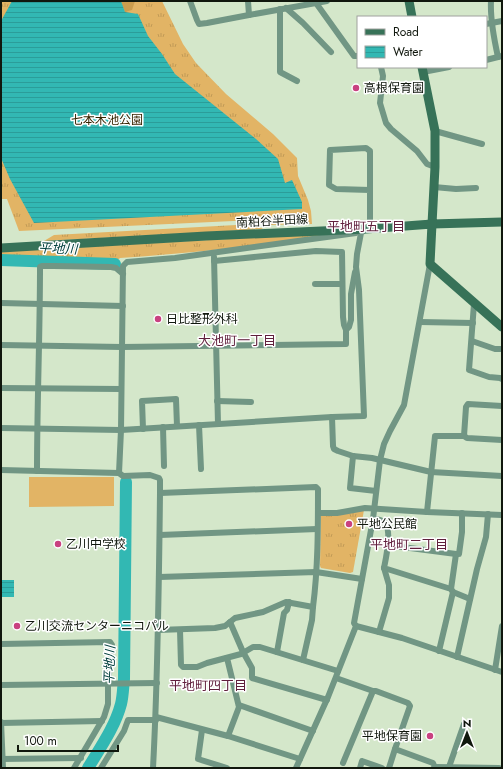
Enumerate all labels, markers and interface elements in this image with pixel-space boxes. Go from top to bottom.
legend [357,16,487,68]
text: Road [393,23,419,41]
text: Water [393,43,424,61]
place label: 高根保育園 [364,79,424,97]
marker: 高根保育園 [351,83,361,93]
park label: 七本木池公園 [71,111,143,129]
street label: 南粕谷半田線 [236,210,308,232]
district label: 平地町五丁目 [327,217,405,236]
water label: 平地川 [38,238,80,259]
place label: 日比整形外科 [166,310,238,328]
marker: 日比整形外科 [153,314,163,324]
district label: 大池町一丁目 [198,331,276,350]
place label: 平地公民館 [357,515,417,533]
marker: 平地公民館 [344,519,354,529]
place label: 乙川中学校 [66,535,126,553]
district label: 平地町二丁目 [370,535,448,554]
marker: 乙川中学校 [53,539,63,549]
place label: 乙川交流センターニコパル [25,617,169,635]
marker: 乙川交流センターニコパル [12,621,22,631]
water label: 平地川 [99,643,120,685]
district label: 平地町四丁目 [169,676,247,695]
north arrow [447,713,487,753]
text: N [463,715,471,731]
scale bar [18,727,118,753]
place label: 平地保育園 [362,727,422,745]
marker: 平地保育園 [425,731,435,741]
text: 100 m [24,732,57,750]

